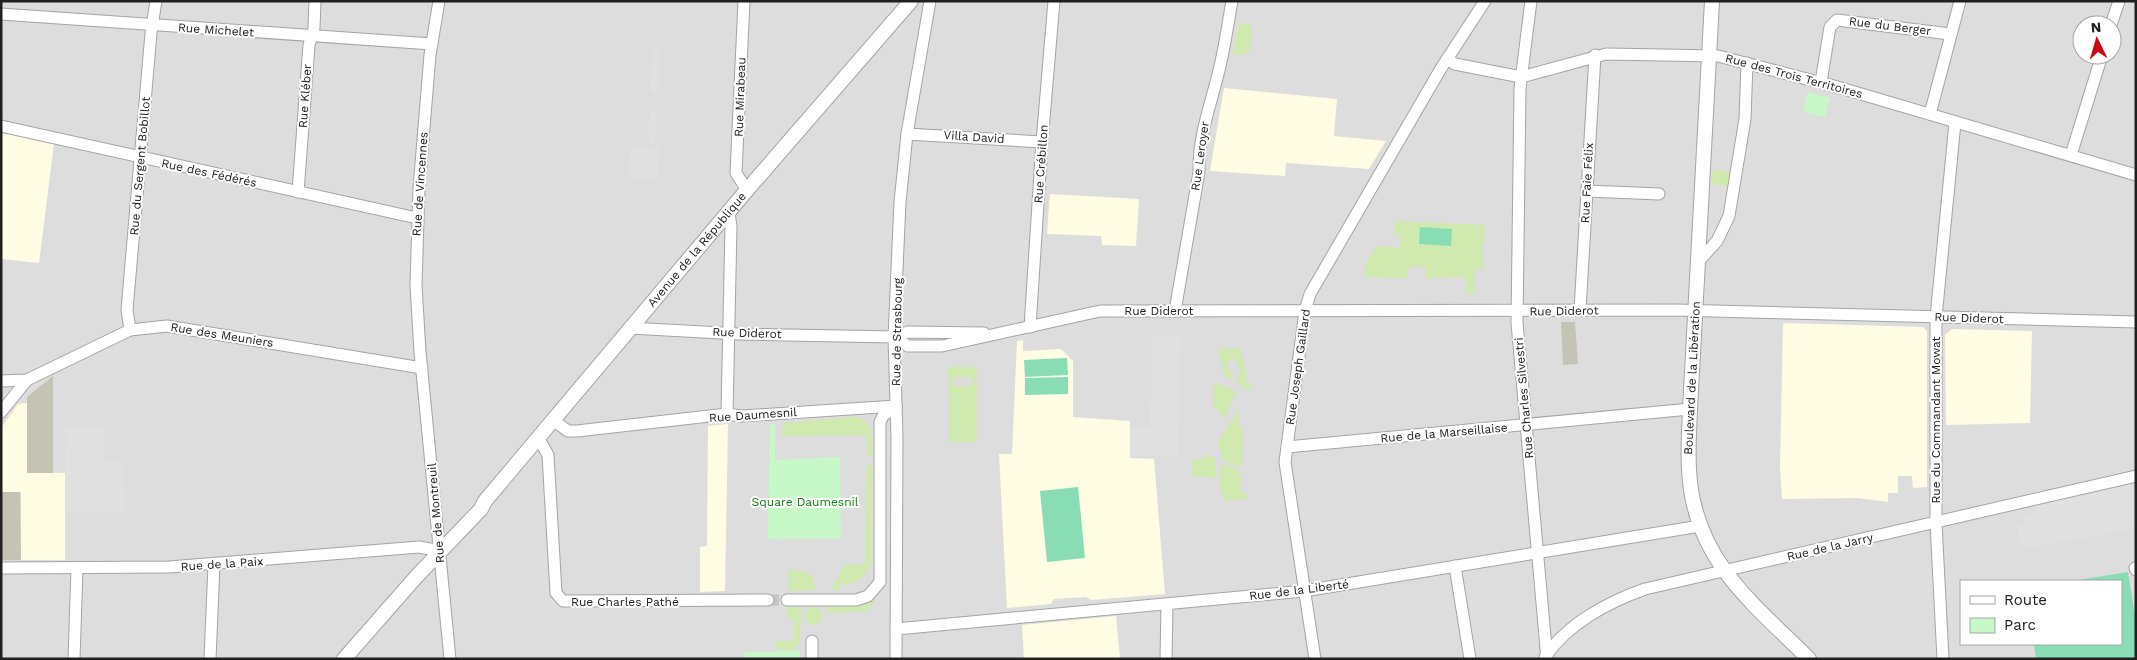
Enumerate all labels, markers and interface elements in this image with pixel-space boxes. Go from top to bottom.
street label: Rue du Berger [1848,14,1932,38]
north arrow [2072,15,2122,65]
text: N [2090,19,2102,35]
street label: Rue Michelet [177,20,255,40]
street label: Rue des Trois Territoires [1724,51,1864,101]
street label: Rue Mirabeau [732,57,748,137]
street label: Rue Kléber [296,63,314,128]
street label: Rue du Sergent Bobillot [127,96,153,236]
street label: Rue Leroyer [1188,120,1212,192]
street label: Rue Crébillon [1031,124,1051,204]
street label: Villa David [943,128,1005,146]
street label: Rue de Vincennes [409,131,431,237]
street label: Rue Faie Félix [1578,142,1596,224]
street label: Rue des Fédérés [160,156,258,190]
street label: Avenue de la République [645,189,749,310]
street label: Rue de Strasbourg [889,277,905,386]
street label: Boulevard de la Libération [1681,301,1703,455]
street label: Rue Diderot [1529,303,1599,319]
street label: Rue Diderot [1124,304,1194,318]
street label: Rue Joseph Gaillard [1283,308,1313,426]
street label: Rue Diderot [1934,310,2004,326]
street label: Rue des Meuniers [169,320,275,350]
street label: Rue Diderot [712,325,782,341]
street label: Rue du Commandant Mowat [1929,336,1943,504]
street label: Rue Charles Silvestri [1512,337,1536,459]
street label: Rue Daumesnil [709,405,798,425]
street label: Rue de la Marseillaise [1380,420,1508,446]
street label: Rue de Montreuil [425,462,447,564]
park label: Square Daumesnil [752,495,859,509]
street label: Rue de la Jarry [1785,530,1875,564]
street label: Rue de la Paix [180,554,264,574]
street label: Rue de la Liberté [1248,577,1350,603]
legend [1960,580,2122,645]
text: Route [2004,591,2047,609]
street label: Rue Charles Pathé [571,595,679,609]
text: Parc [2004,616,2036,634]

